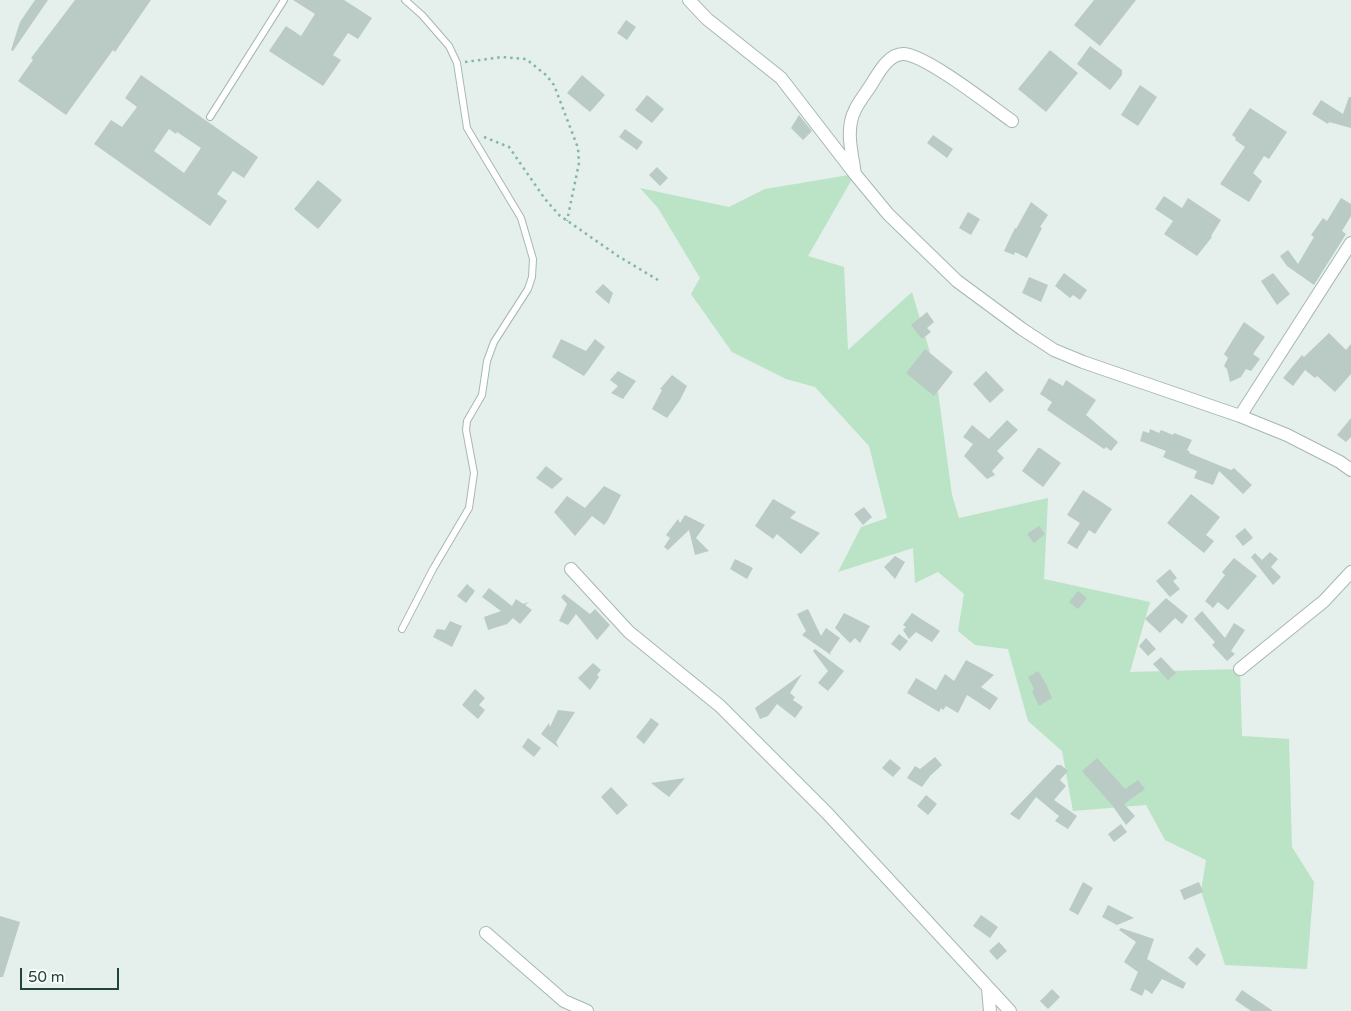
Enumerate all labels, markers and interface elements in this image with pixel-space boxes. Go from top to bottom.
scale bar [22,958,121,990]
text: 50 m [28,968,65,986]

